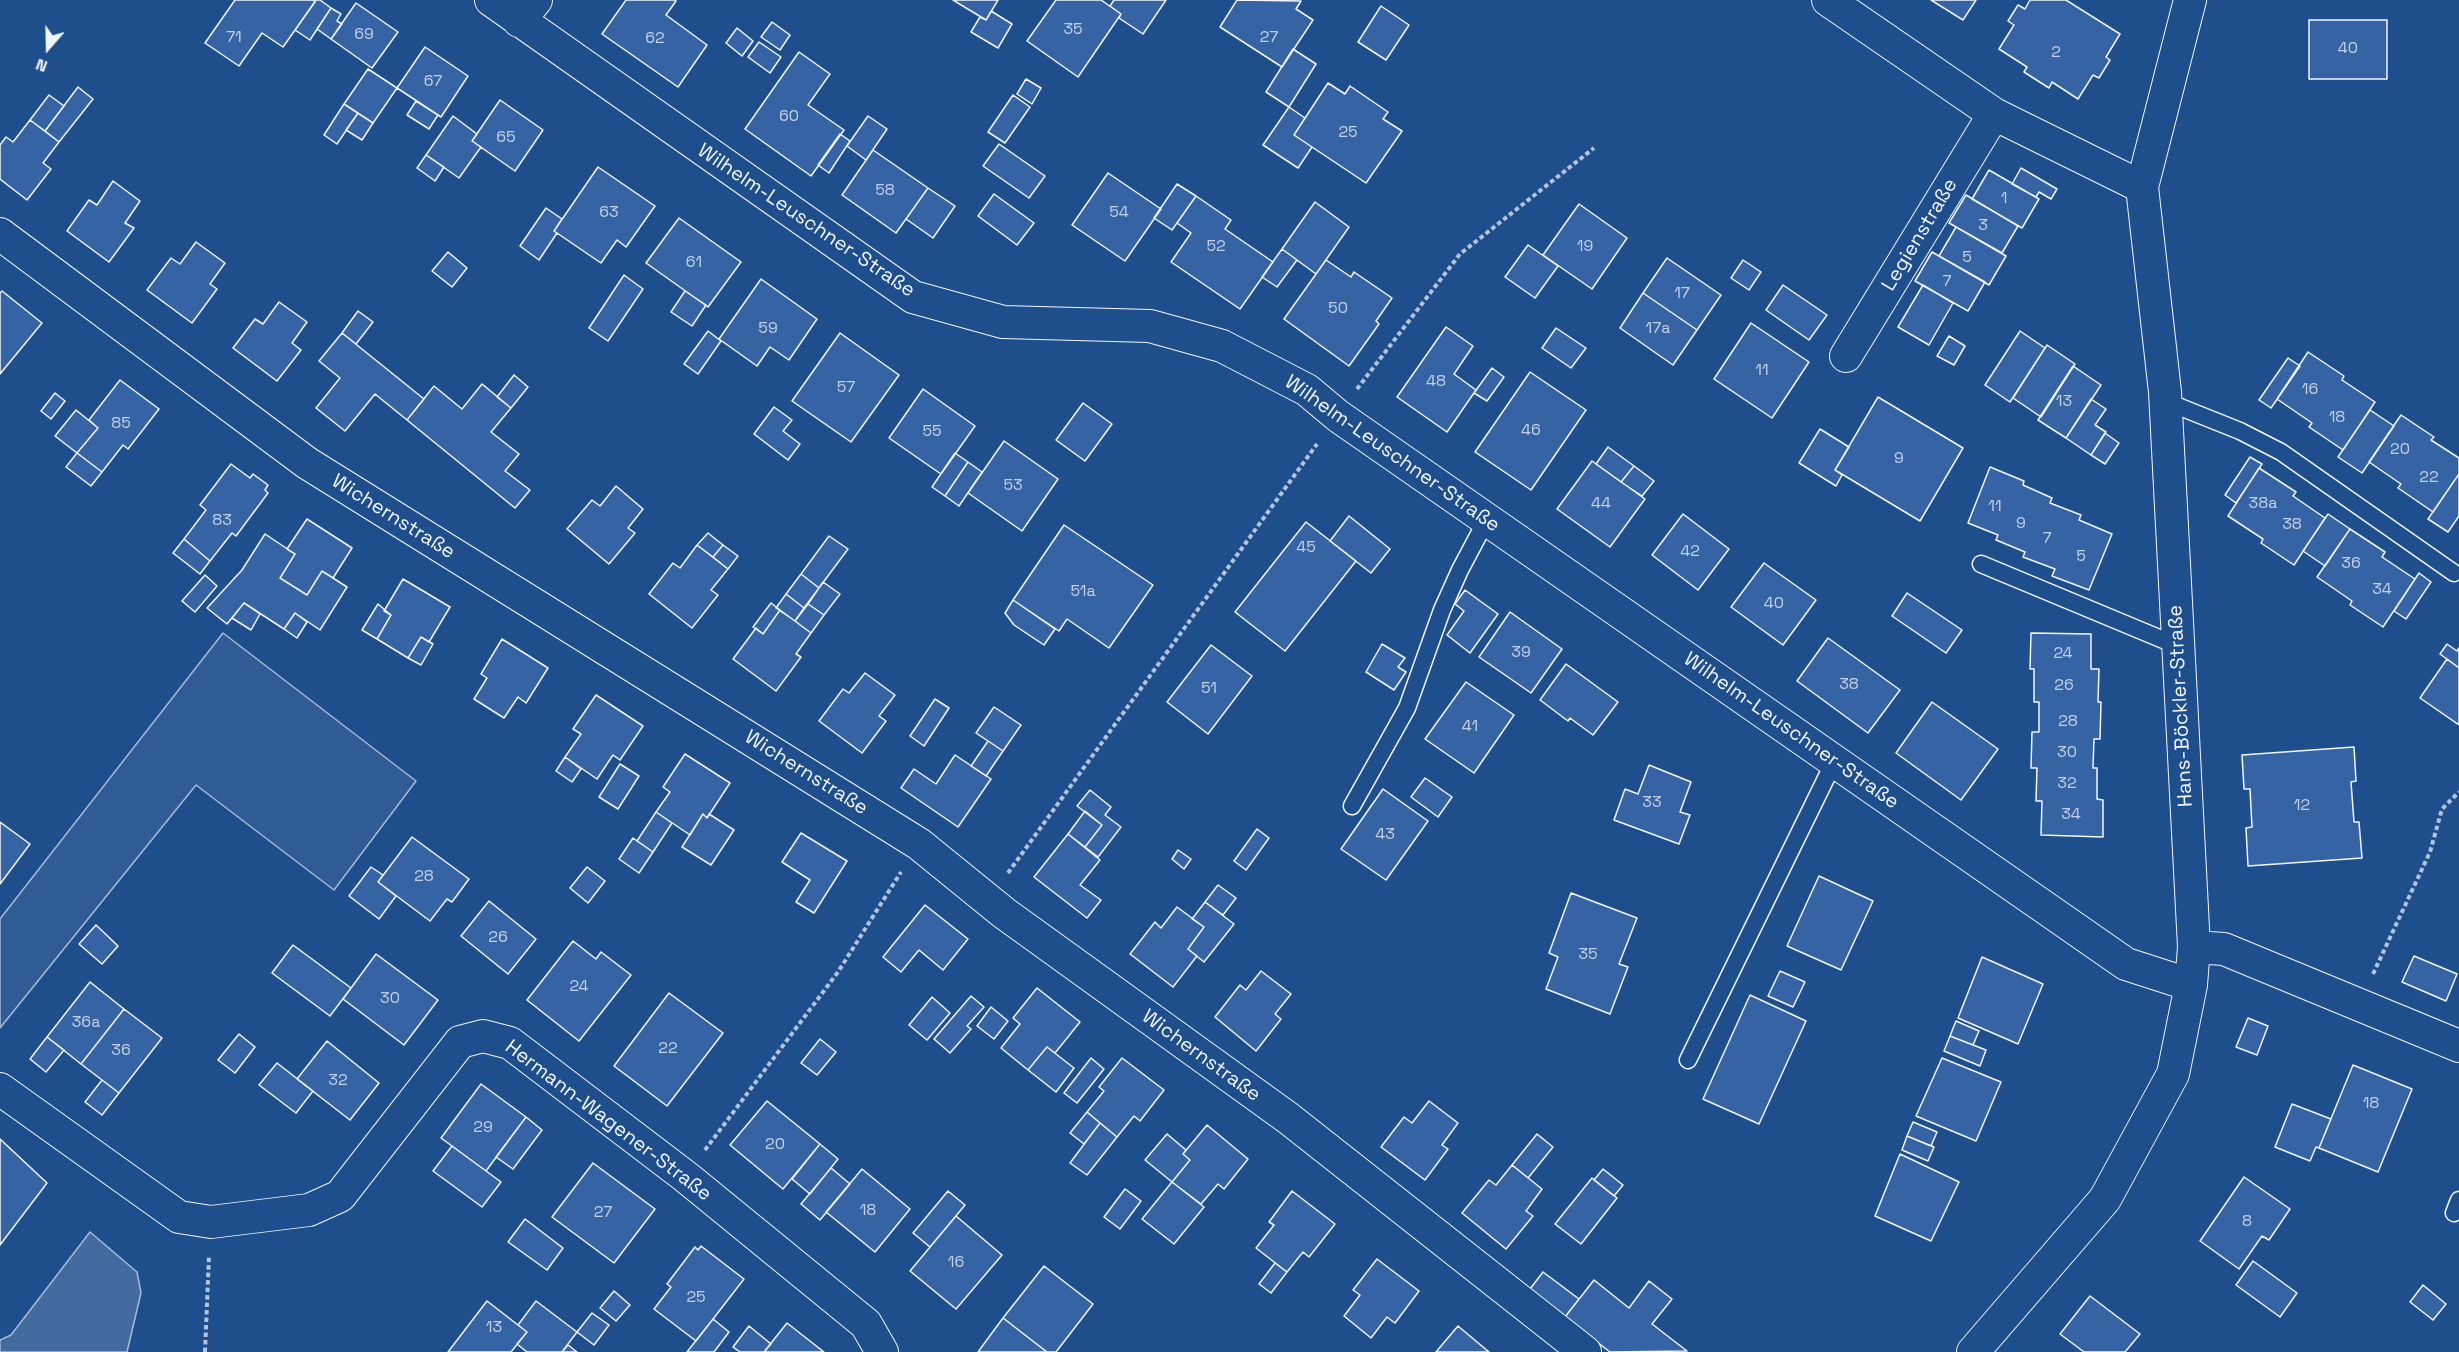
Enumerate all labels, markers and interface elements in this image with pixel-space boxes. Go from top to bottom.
north arrow [18,18,78,78]
house number: 35 [1063,20,1083,40]
house number: 69 [354,25,374,45]
house number: 71 [226,28,242,48]
house number: 27 [1260,28,1278,48]
house number: 62 [645,29,665,49]
house number: 40 [2338,39,2358,59]
house number: 2 [2051,43,2061,63]
text: N [33,54,50,77]
house number: 67 [424,72,442,92]
house number: 60 [779,107,799,127]
house number: 25 [1338,123,1358,143]
house number: 65 [496,128,516,148]
street label: Wilhelm-Leuschner-Straße [693,139,919,303]
street label: Legienstraße [1877,174,1963,296]
house number: 58 [875,181,895,201]
house number: 1 [2001,189,2007,209]
house number: 63 [599,203,619,223]
house number: 54 [1109,203,1129,223]
house number: 3 [1978,216,1988,236]
house number: 52 [1206,237,1226,257]
house number: 19 [1577,237,1593,257]
house number: 5 [1962,248,1972,268]
house number: 61 [686,253,702,273]
house number: 7 [1942,272,1952,292]
house number: 17 [1674,284,1690,304]
house number: 50 [1328,299,1348,319]
house number: 59 [758,319,778,339]
house number: 17a [1646,319,1670,339]
house number: 11 [1755,361,1769,381]
street label: Wilhelm-Leuschner-Straße [1280,370,1504,538]
house number: 48 [1426,372,1446,392]
house number: 57 [837,378,855,398]
house number: 16 [2302,380,2318,400]
house number: 13 [2056,392,2072,412]
house number: 18 [2329,408,2345,428]
house number: 85 [111,414,131,434]
house number: 46 [1521,421,1541,441]
house number: 55 [922,422,942,442]
house number: 20 [2390,440,2410,460]
house number: 9 [1894,449,1904,469]
house number: 22 [2419,468,2439,488]
street label: Wichernstraße [327,469,459,565]
house number: 53 [1003,476,1023,496]
house number: 44 [1591,494,1611,514]
house number: 38a [2249,494,2277,514]
house number: 11 [1988,497,2002,517]
house number: 83 [212,511,232,531]
house number: 9 [2016,514,2026,534]
house number: 38 [2282,515,2302,535]
house number: 7 [2042,529,2052,549]
house number: 45 [1296,538,1316,558]
house number: 42 [1680,542,1700,562]
house number: 5 [2076,547,2086,567]
house number: 36 [2341,554,2361,574]
house number: 34 [2372,580,2392,600]
house number: 51a [1070,582,1096,602]
house number: 40 [1764,594,1784,614]
street label: Hans-Böckler-Straße [2164,604,2198,808]
house number: 39 [1511,643,1531,663]
house number: 24 [2053,644,2073,664]
street label: Wilhelm-Leuschner-Straße [1679,647,1903,815]
house number: 38 [1839,675,1859,695]
house number: 26 [2054,676,2074,696]
house number: 51 [1201,679,1217,699]
house number: 28 [2058,712,2078,732]
house number: 41 [1462,717,1478,737]
street label: Wichernstraße [740,725,872,821]
house number: 30 [2057,743,2077,763]
house number: 32 [2057,774,2077,794]
house number: 33 [1642,793,1662,813]
house number: 12 [2294,796,2310,816]
house number: 34 [2061,805,2081,825]
house number: 43 [1375,825,1395,845]
house number: 28 [414,867,434,887]
house number: 26 [488,928,508,948]
house number: 35 [1578,945,1598,965]
house number: 24 [569,977,589,997]
house number: 30 [380,989,400,1009]
street label: Wichernstraße [1137,1005,1265,1107]
house number: 36a [72,1013,100,1033]
street label: Hermann-Wagener-Straße [500,1035,716,1207]
house number: 22 [658,1039,678,1059]
house number: 36 [111,1041,131,1061]
house number: 32 [328,1071,348,1091]
house number: 18 [2363,1094,2379,1114]
house number: 29 [473,1118,493,1138]
house number: 20 [765,1135,785,1155]
house number: 18 [860,1201,876,1221]
house number: 27 [594,1203,612,1223]
house number: 8 [2242,1212,2252,1232]
house number: 16 [948,1253,964,1273]
house number: 25 [686,1288,706,1308]
house number: 13 [486,1318,502,1338]

